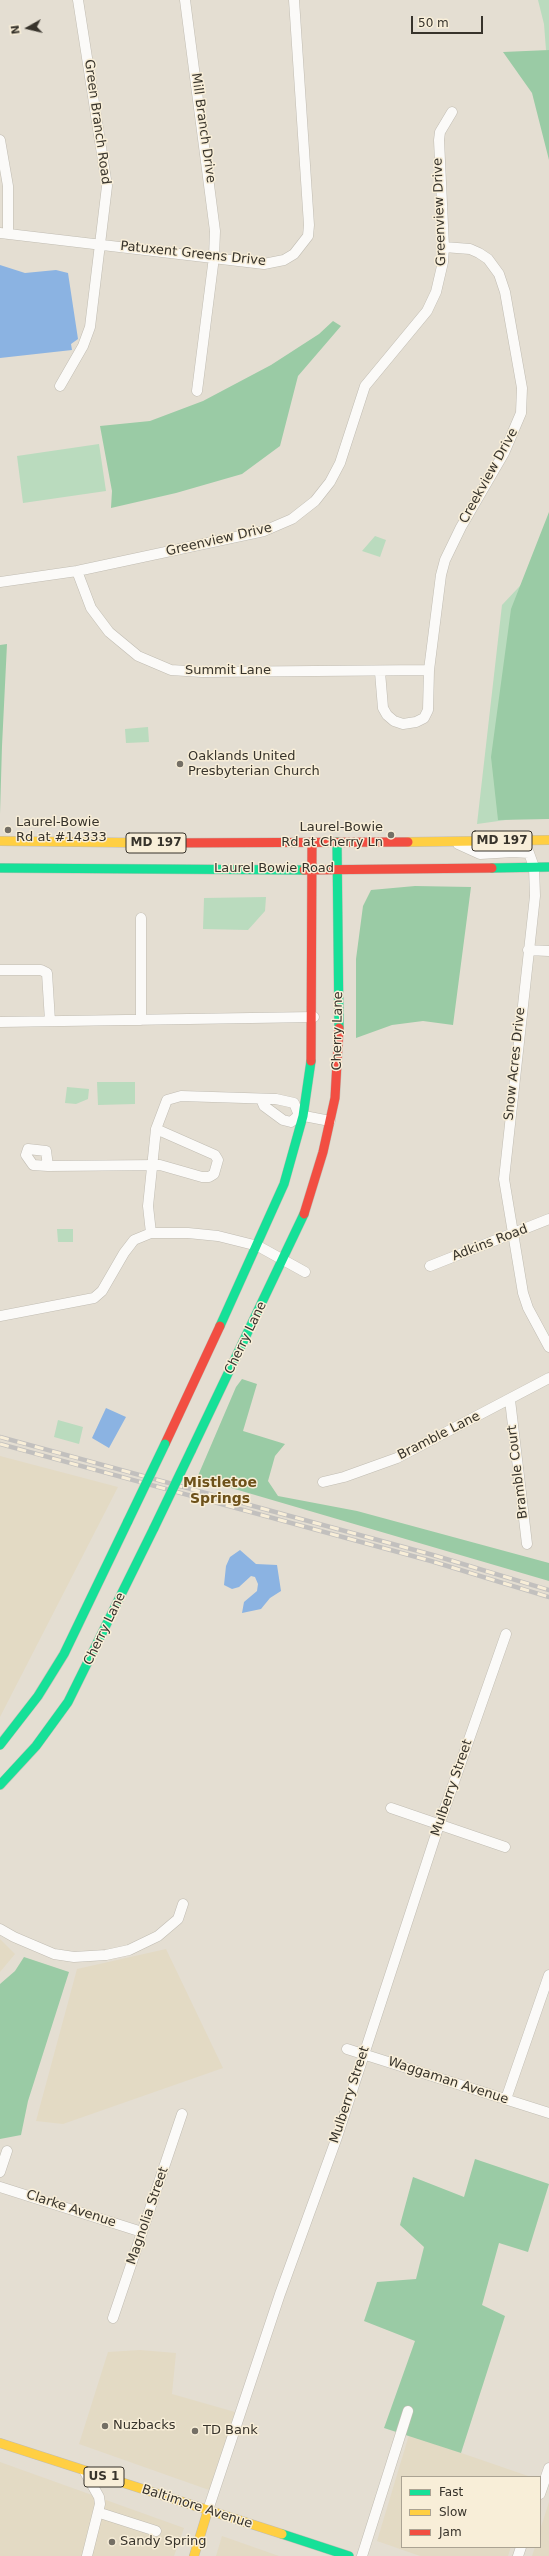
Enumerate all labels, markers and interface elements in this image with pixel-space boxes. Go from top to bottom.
north arrow [8,8,48,48]
scale bar [413,8,485,34]
text: 50 m [418,16,449,30]
text: N [9,24,23,35]
street label: Green Branch Road [81,58,113,186]
street label: Mill Branch Drive [188,72,218,184]
street label: Greenview Drive [430,158,450,266]
street label: Patuxent Greens Drive [119,239,267,269]
street label: Creekview Drive [456,426,522,526]
street label: Greenview Drive [165,520,273,560]
street label: Summit Lane [185,663,271,679]
place label: Oaklands United Presbyterian Church [188,749,320,780]
marker: Oaklands United Presbyterian Church [175,759,185,769]
place label: Laurel-Bowie Rd at #14333 [16,815,107,846]
place label: Laurel-Bowie Rd at Cherry Ln [281,820,383,851]
marker: Laurel-Bowie Rd at #14333 [3,825,13,835]
marker: Laurel-Bowie Rd at Cherry Ln [386,830,396,840]
road number: MD 197 [472,831,532,851]
road number: MD 197 [126,833,186,853]
street label: Laurel Bowie Road [214,861,334,877]
street label: Cherry Lane [330,991,346,1071]
street label: Snow Acres Drive [501,1007,529,1121]
street label: Adkins Road [450,1221,530,1265]
street label: Cherry Lane [222,1299,270,1377]
street label: Bramble Lane [395,1409,483,1463]
street label: Bramble Court [504,1424,532,1520]
district label: Mistletoe Springs [183,1475,257,1508]
street label: Cherry Lane [81,1590,129,1668]
street label: Mulberry Street [428,1738,476,1838]
street label: Mulberry Street [327,2045,373,2145]
street label: Waggaman Avenue [386,2054,510,2108]
street label: Magnolia Street [124,2165,172,2267]
street label: Clarke Avenue [24,2187,118,2231]
place label: Nuzbacks [113,2418,175,2434]
marker: Nuzbacks [100,2421,110,2431]
place label: TD Bank [203,2423,258,2439]
marker: TD Bank [190,2426,200,2436]
road number: US 1 [84,2467,124,2487]
legend [401,2476,541,2548]
street label: Baltimore Avenue [140,2482,254,2532]
text: Fast [439,2485,463,2499]
text: Slow [439,2505,467,2519]
text: Jam [439,2525,462,2539]
place label: Sandy Spring [120,2534,206,2550]
marker: Sandy Spring [107,2537,117,2547]

